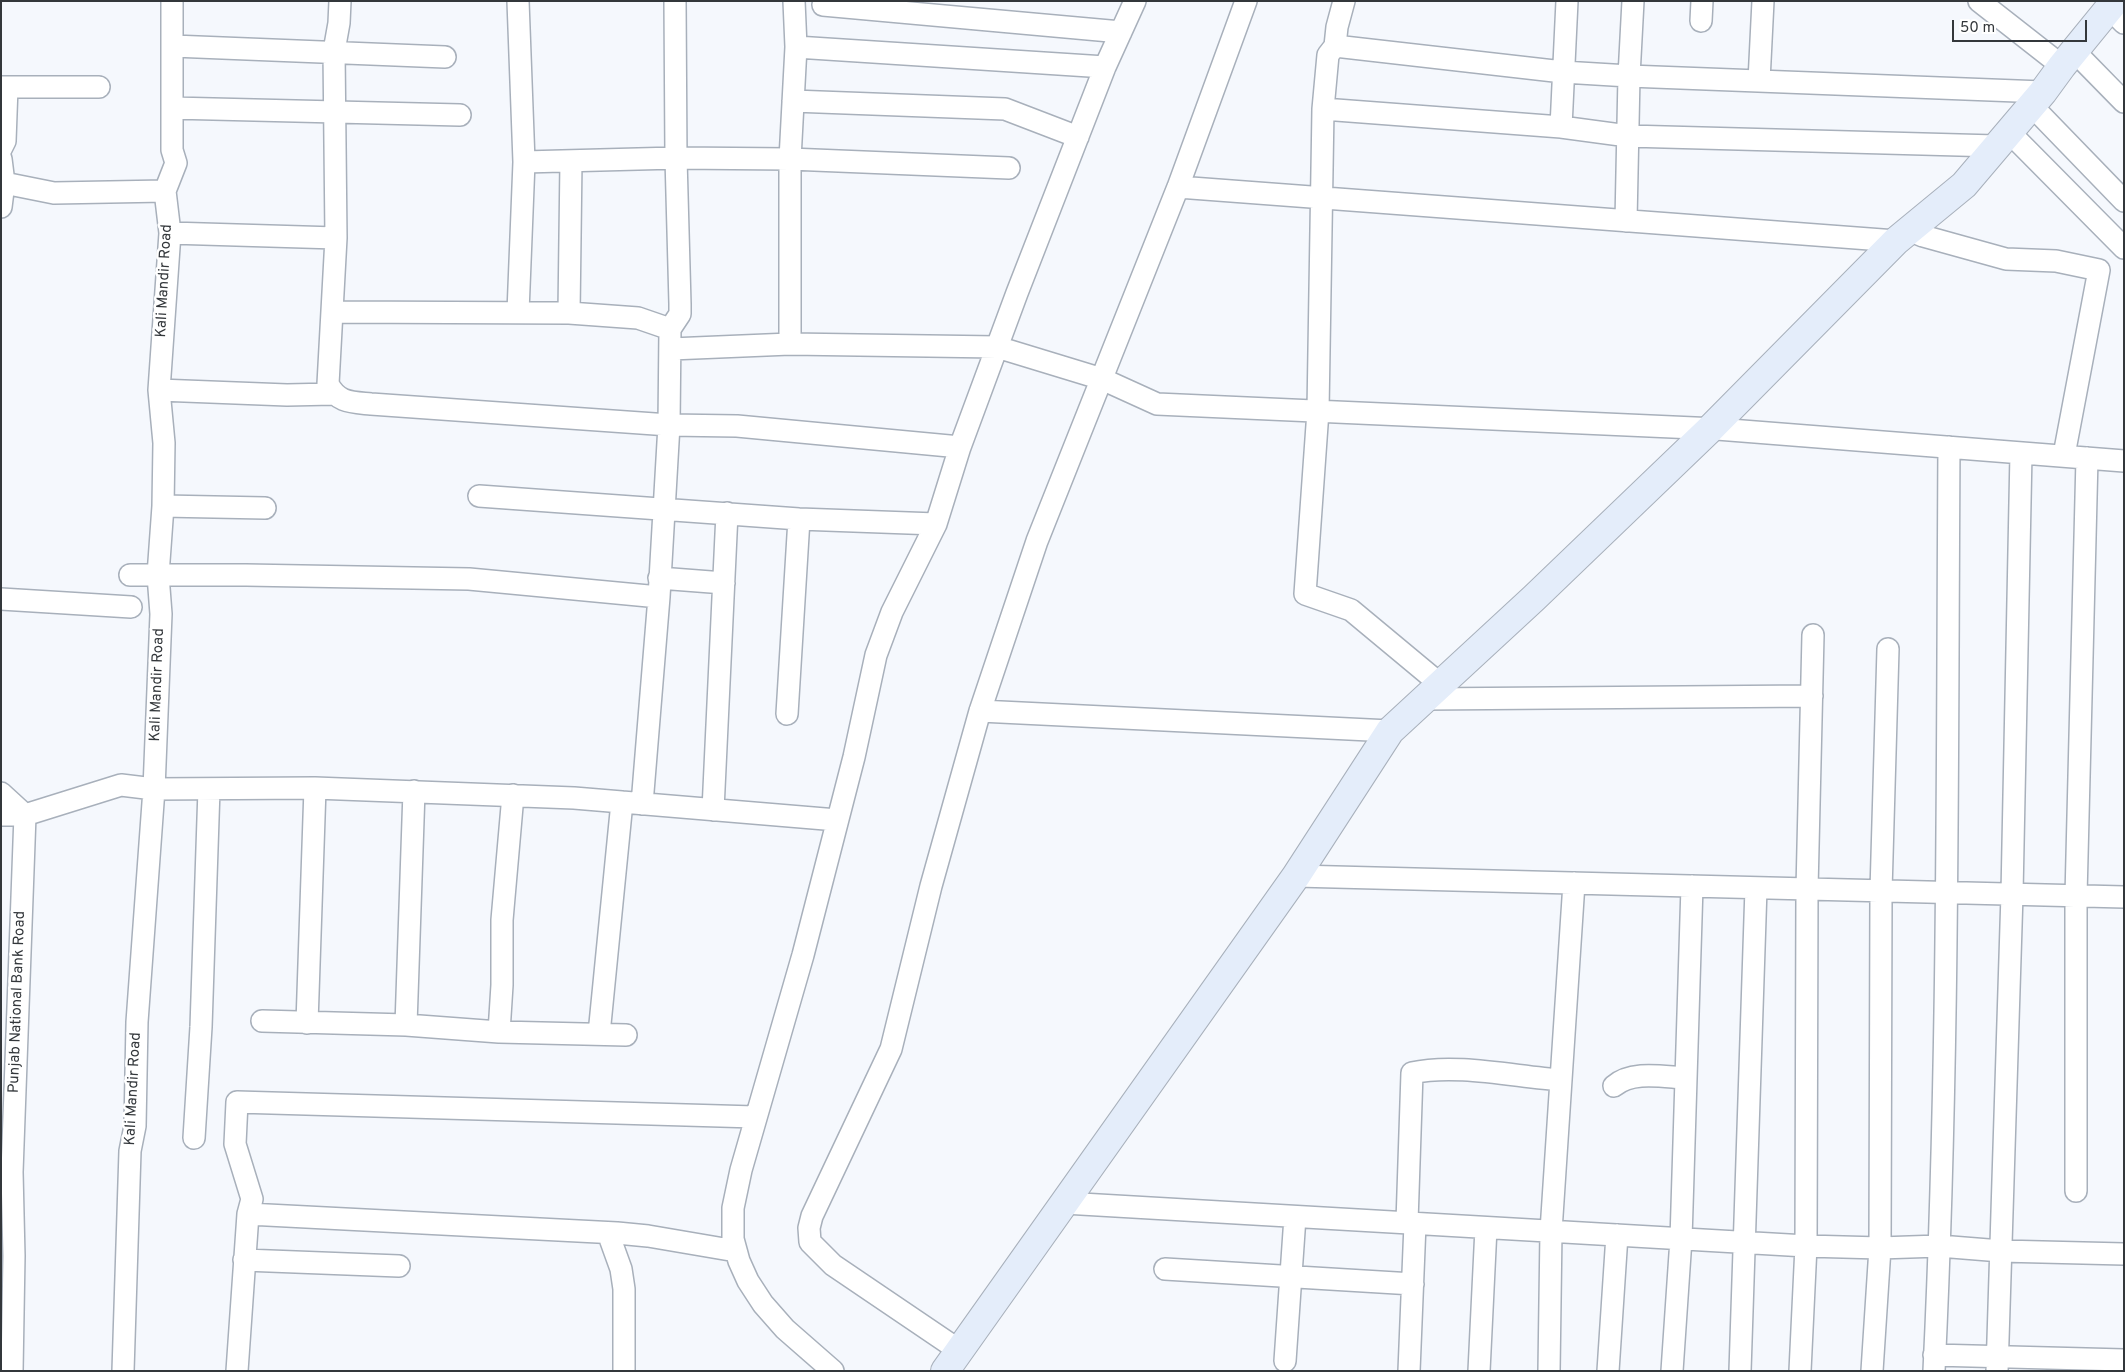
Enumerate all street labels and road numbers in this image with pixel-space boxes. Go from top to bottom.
street label: Kali Mandir Road [153,224,177,338]
street label: Kali Mandir Road [147,628,169,742]
street label: Punjab National Bank Road [6,911,30,1093]
street label: Kali Mandir Road [122,1032,146,1146]

